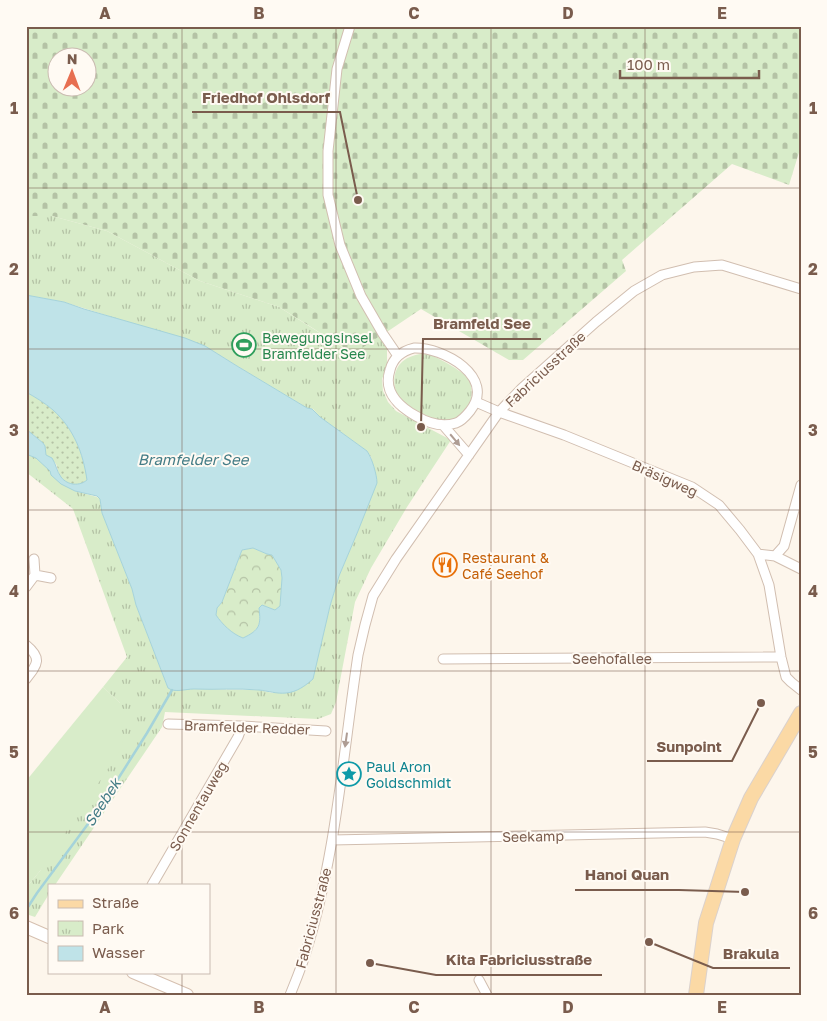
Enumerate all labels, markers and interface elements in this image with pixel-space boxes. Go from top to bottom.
text: A [99,3,111,23]
text: B [253,3,265,23]
text: C [408,3,420,23]
text: D [562,3,574,23]
text: E [717,3,727,23]
north arrow [48,48,98,98]
scale bar [620,48,758,80]
text: N [67,50,78,67]
text: 100 m [627,55,670,73]
callout: Friedhof Ohlsdorf [192,82,340,112]
text: Friedhof Ohlsdorf [202,88,331,106]
text: 1 [10,98,18,118]
text: 1 [809,98,817,118]
text: 2 [9,259,19,279]
text: 2 [808,259,818,279]
callout: Bramfeld See [423,309,541,339]
text: Bramfeld See [433,314,531,332]
street label: Fabriciusstraße [501,327,589,411]
place label: Bewegungsinsel Bramfelder See [262,329,373,362]
sports icon: Bewegungsinsel Bramfelder See [231,332,257,358]
text: 3 [9,420,19,440]
text: 3 [808,420,818,440]
one-way arrow [450,434,461,447]
water label: Bramfelder See [138,450,250,468]
street label: Bräsigweg [629,456,701,500]
place label: Restaurant & Café Seehof [462,549,550,582]
restaurant icon: Restaurant & Café Seehof [432,552,458,578]
text: 4 [9,581,19,601]
text: 4 [808,581,818,601]
street label: Seehofallee [572,650,652,667]
street label: Bramfelder Redder [184,716,311,738]
callout: Sunpoint [647,731,732,761]
one-way arrow [342,732,350,748]
text: Sunpoint [656,737,722,755]
text: 5 [9,742,19,762]
text: 5 [808,742,818,762]
street label: Sonnentauweg [165,758,231,854]
place label: Paul Aron Goldschmidt [366,758,451,791]
place icon: Paul Aron Goldschmidt [336,761,362,787]
water label: Seebek [80,773,125,829]
street label: Seekamp [502,827,564,845]
callout: Hanoi Quan [575,860,679,890]
text: Hanoi Quan [585,865,669,883]
street label: Fabriciusstraße [291,866,335,970]
legend [48,884,210,974]
text: Straße [92,893,139,911]
text: 6 [9,903,19,923]
text: 6 [808,903,818,923]
text: Park [92,919,125,937]
callout: Brakula [713,938,790,968]
text: Wasser [92,943,145,961]
text: Brakula [723,944,779,962]
callout: Kita Fabriciusstraße [436,945,602,975]
text: Kita Fabriciusstraße [446,950,592,968]
text: A [99,997,111,1017]
text: B [253,997,265,1017]
text: C [408,997,420,1017]
text: D [562,997,574,1017]
text: E [717,997,727,1017]

